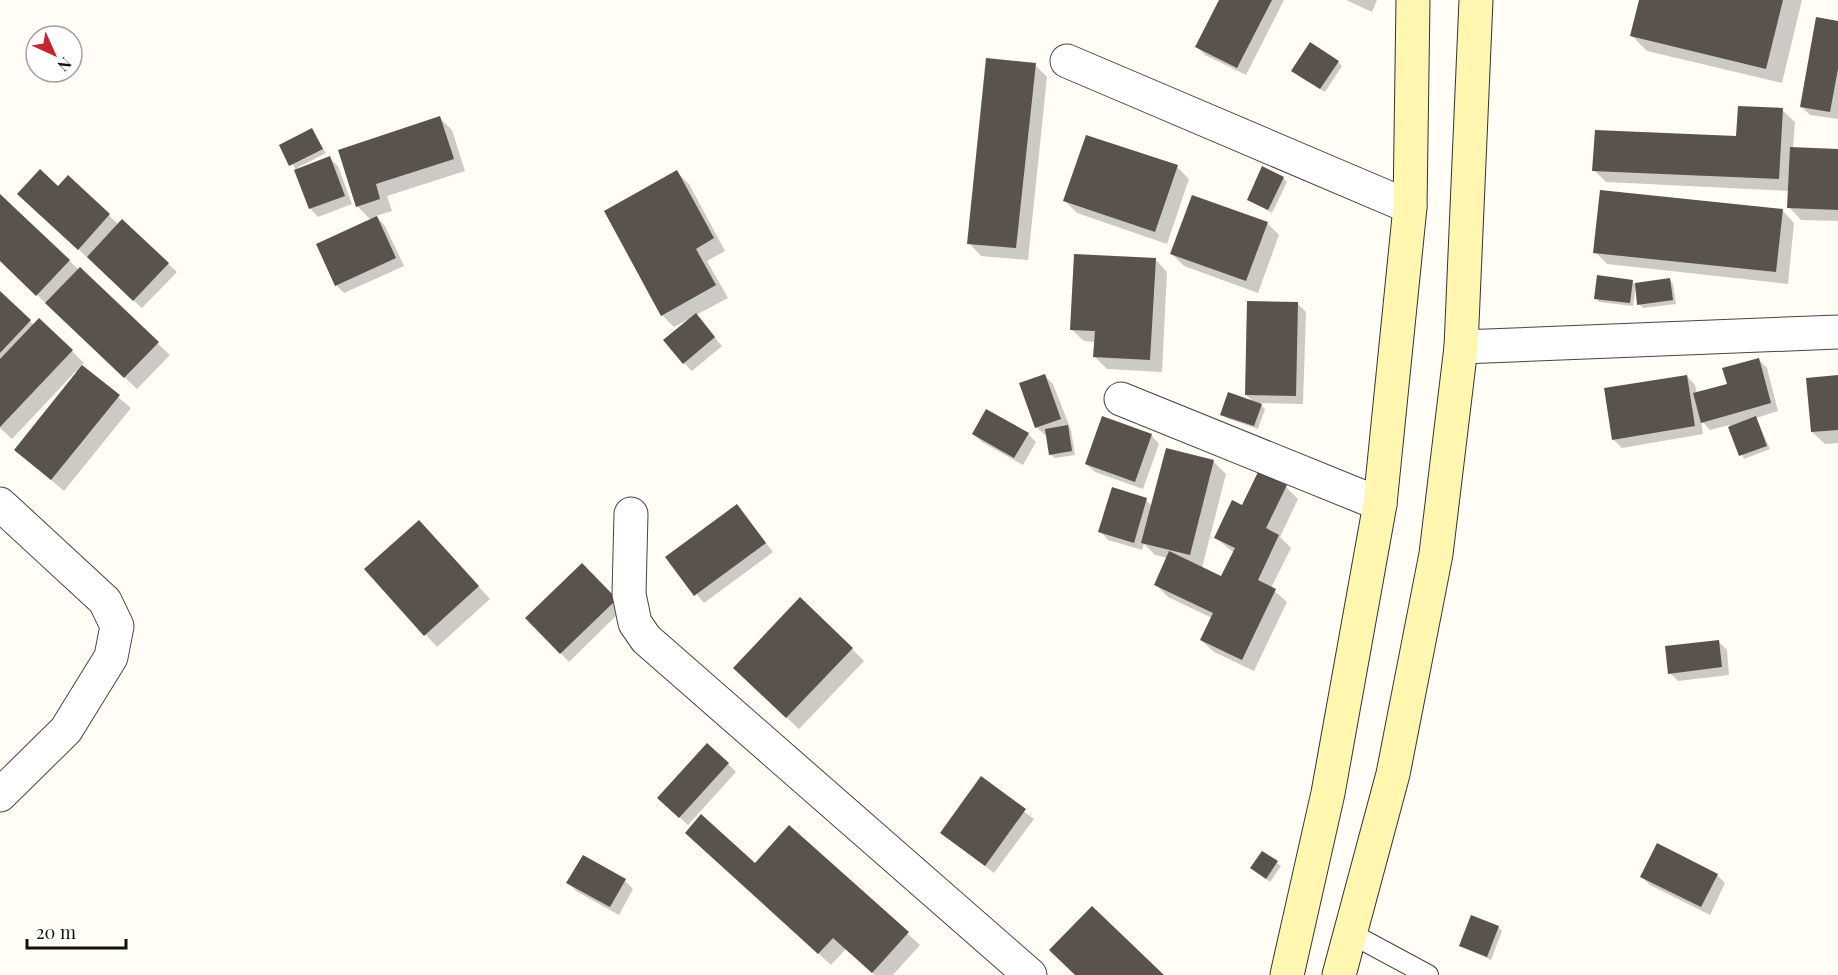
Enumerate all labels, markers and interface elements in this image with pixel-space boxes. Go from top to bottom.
north arrow [24,24,84,84]
text: N [53,53,76,77]
scale bar [27,912,126,950]
text: 20 m [36,920,76,944]

